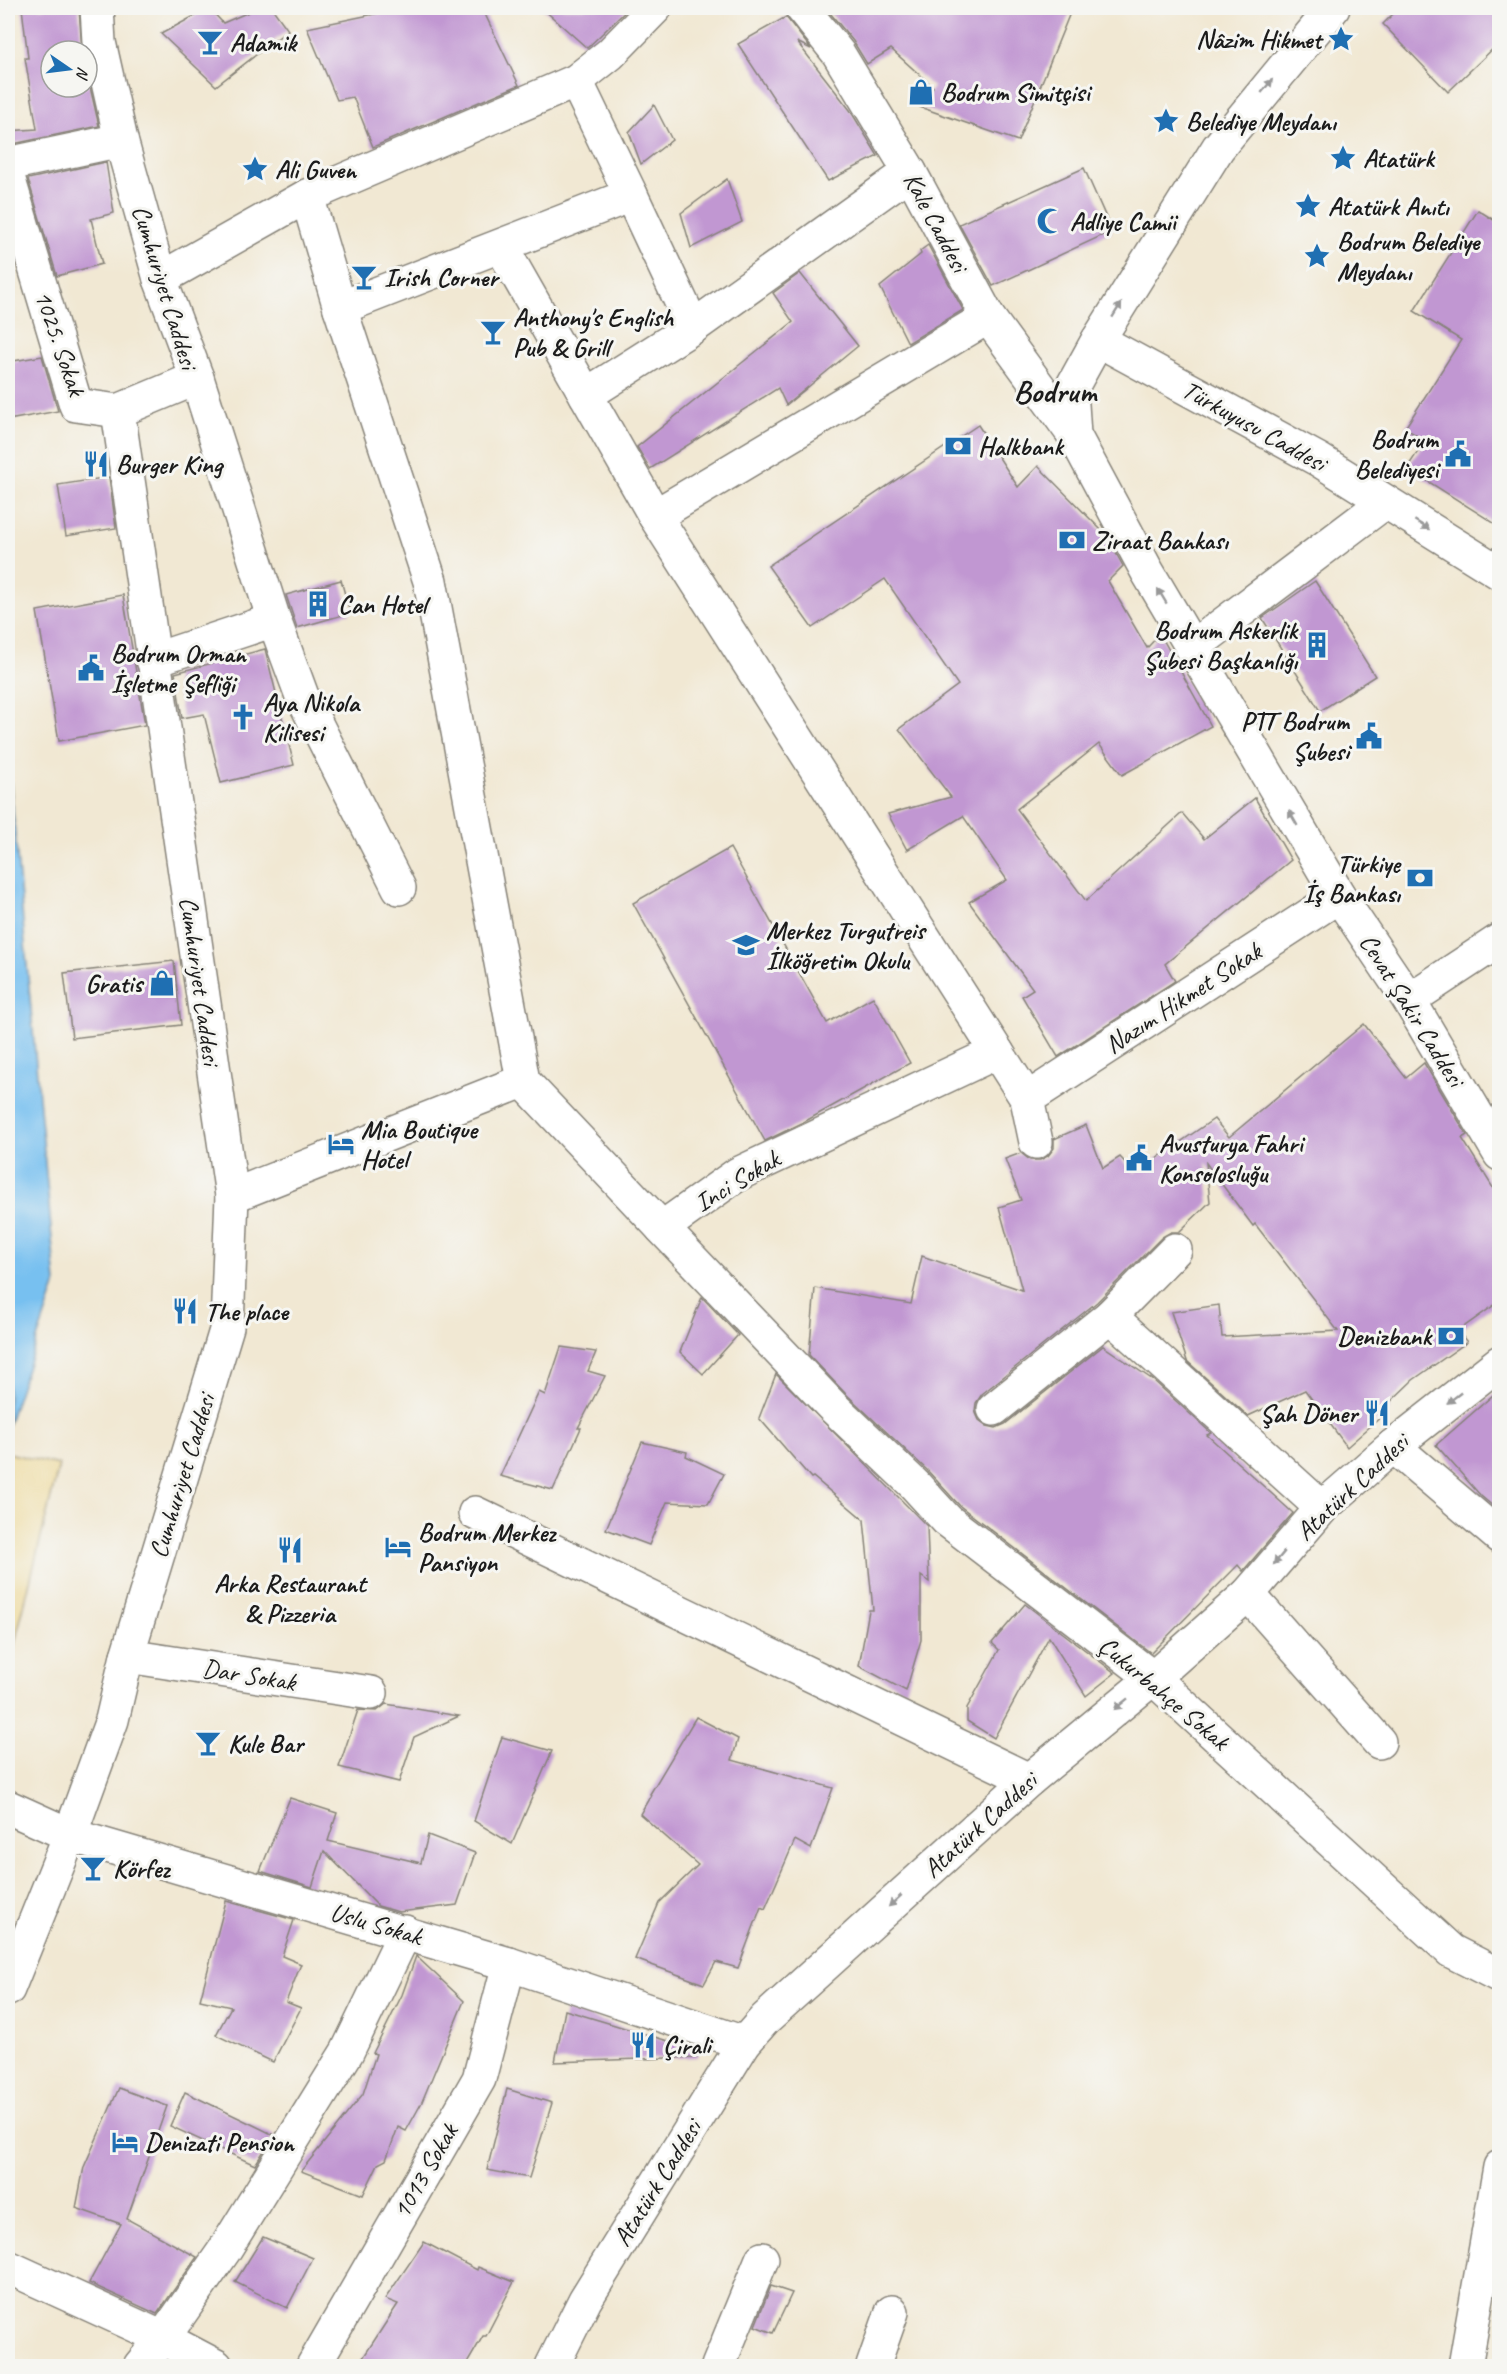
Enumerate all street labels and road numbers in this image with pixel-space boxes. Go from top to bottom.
street label: Kale Caddesi [896,166,977,280]
street label: Cumhuriyet Caddesi [124,201,206,376]
street label: 1025. Sokak [27,286,94,401]
street label: Türkuyusu Caddesi [1176,373,1334,481]
street label: Cumhuriyet Caddesi [172,895,229,1070]
street label: Cevat Şakir Caddesi [1352,927,1474,1095]
street label: Nazım Hikmet Sokak [1098,934,1270,1061]
street label: Inci Sokak [688,1141,788,1219]
street label: Cumhuriyet Caddesi [141,1387,223,1562]
street label: Atatürk Caddesi [1289,1424,1418,1548]
street label: Çukurbahçe Sokak [1092,1629,1237,1758]
street label: Dar Sokak [200,1651,300,1699]
street label: Atatürk Caddesi [916,1763,1046,1885]
street label: Uslu Sokak [327,1895,428,1953]
street label: Atatürk Caddesi [605,2111,710,2252]
street label: 1013 Sokak [385,2116,466,2224]

